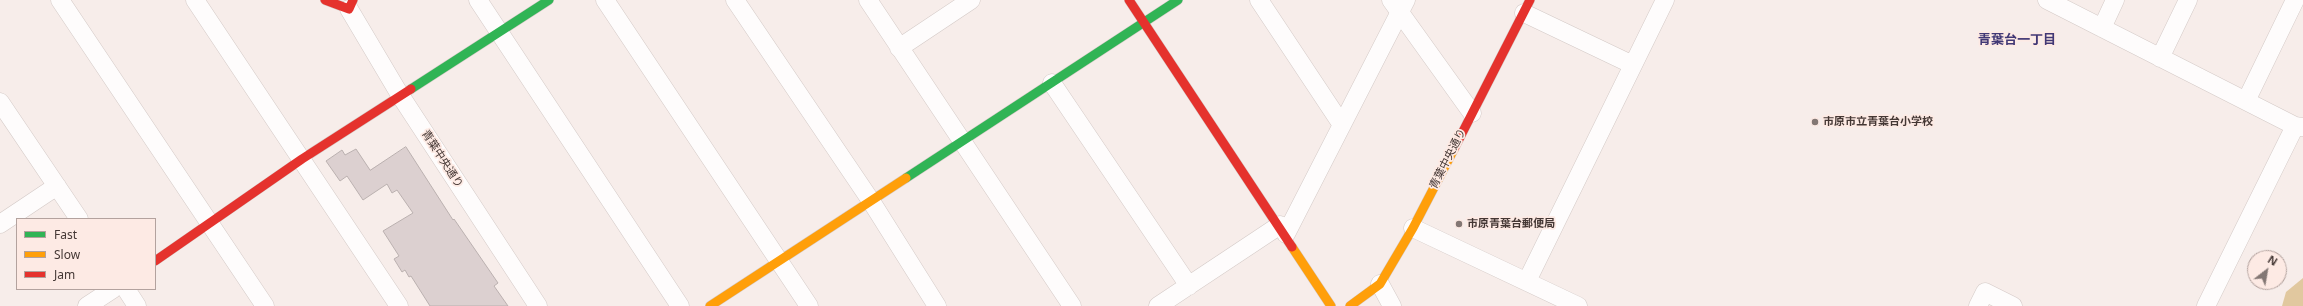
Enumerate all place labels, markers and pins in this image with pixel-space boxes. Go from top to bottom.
place label: 市原市立青葉台小学校 [1823,115,1933,129]
marker: 市原市立青葉台小学校 [1810,117,1820,127]
place label: 市原青葉台郵便局 [1467,217,1555,231]
marker: 市原青葉台郵便局 [1454,219,1464,229]

